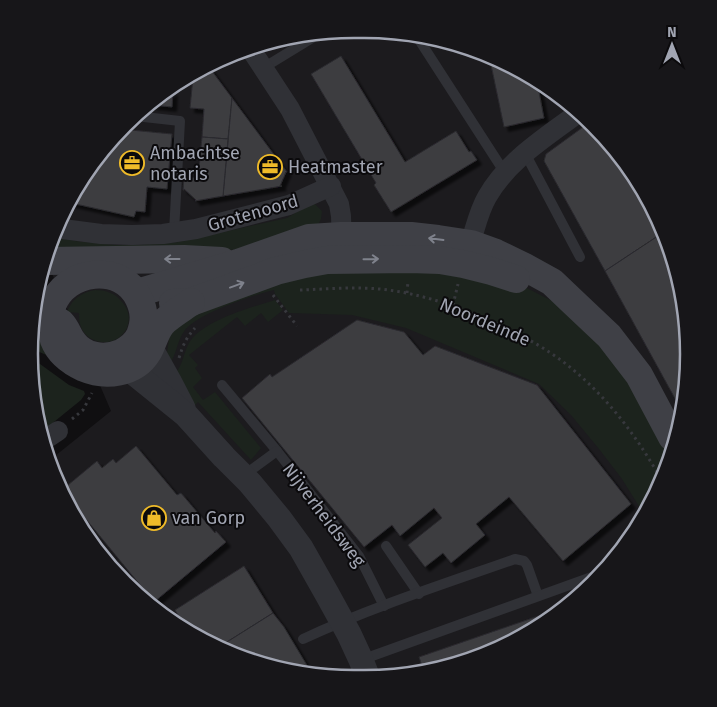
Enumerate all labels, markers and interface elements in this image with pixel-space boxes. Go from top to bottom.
north arrow [647,20,697,70]
text: N [667,24,677,41]
place label: Ambachtse notaris [150,142,240,185]
office icon: Ambachtse notaris [119,150,145,176]
office icon: Heatmaster [257,154,283,180]
place label: Heatmaster [288,156,383,178]
street label: Grotenoord [205,190,301,236]
one-way arrow [429,234,445,244]
one-way arrow [164,254,180,264]
one-way arrow [363,255,379,264]
one-way arrow [229,280,244,289]
street label: Noordeinde [436,293,534,351]
street label: Nijverheidsweg [278,459,371,572]
shop icon: van Gorp [141,505,167,531]
place label: van Gorp [172,507,245,529]

